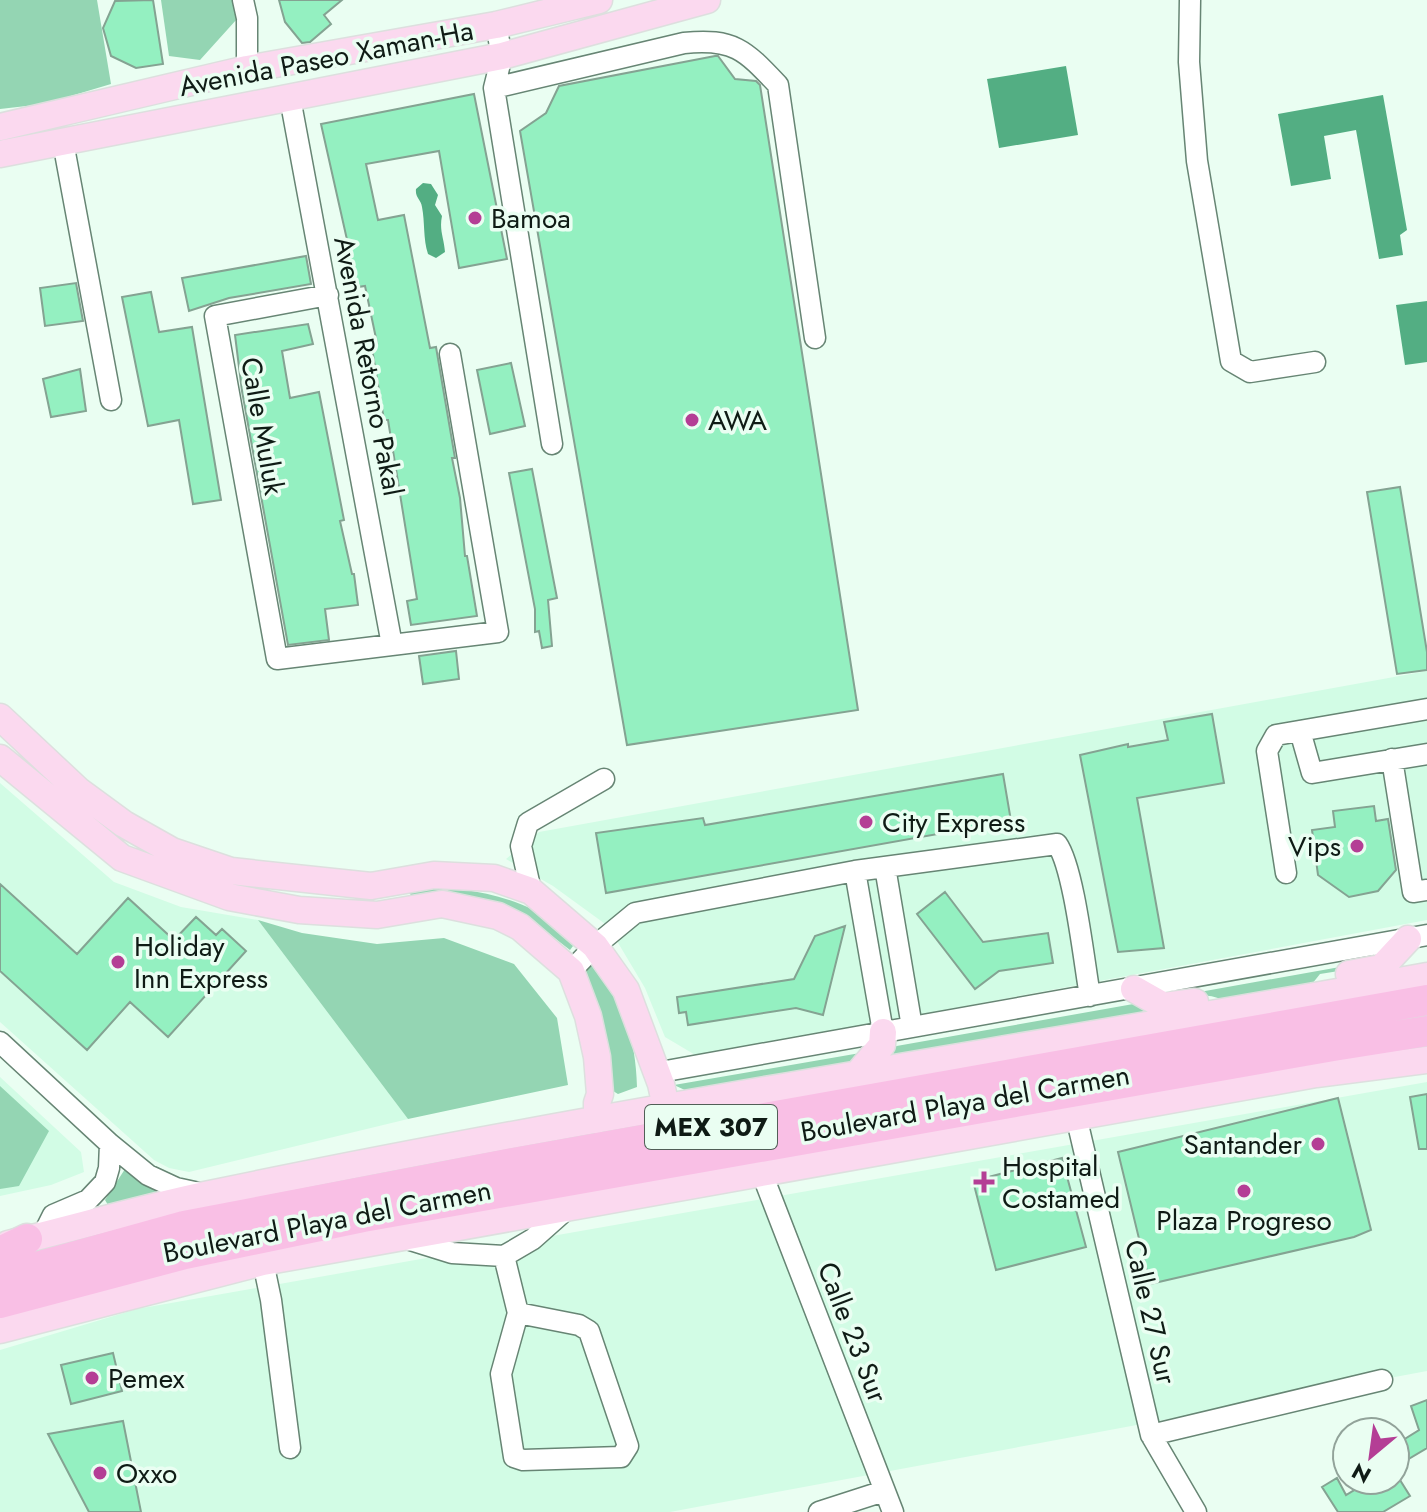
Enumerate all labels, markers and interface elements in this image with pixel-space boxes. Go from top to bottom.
street label: Avenida Paseo Xaman-Ha [175,10,477,107]
place label: Bamoa [491,198,571,239]
marker: Bamoa [466,209,484,227]
street label: Avenida Retorno Pakal [323,233,414,499]
street label: Calle Muluk [230,354,295,499]
place label: AWA [708,400,768,441]
marker: AWA [683,411,701,429]
place label: City Express [882,802,1025,843]
marker: City Express [857,813,875,831]
place label: Vips [1288,826,1341,867]
marker: Vips [1348,837,1366,855]
place label: Holiday Inn Express [134,926,268,999]
marker: Holiday Inn Express [109,953,127,971]
street label: Boulevard Playa del Carmen [797,1054,1133,1153]
road number: MEX 307 [645,1105,777,1149]
place label: Santander [1184,1124,1302,1165]
marker: Santander [1309,1135,1327,1153]
place label: Hospital Costamed [1002,1146,1120,1219]
street label: Boulevard Playa del Carmen [159,1170,495,1273]
marker: Hospital Costamed [973,1171,995,1193]
marker: Plaza Progreso [1235,1182,1253,1200]
place label: Plaza Progreso [1156,1200,1332,1241]
street label: Calle 27 Sur [1114,1236,1187,1389]
street label: Calle 23 Sur [807,1256,898,1409]
place label: Pemex [108,1358,185,1399]
marker: Pemex [83,1369,101,1387]
north arrow [1331,1416,1411,1496]
place label: Oxxo [116,1453,177,1494]
text: N [1346,1455,1377,1492]
marker: Oxxo [91,1464,109,1482]

